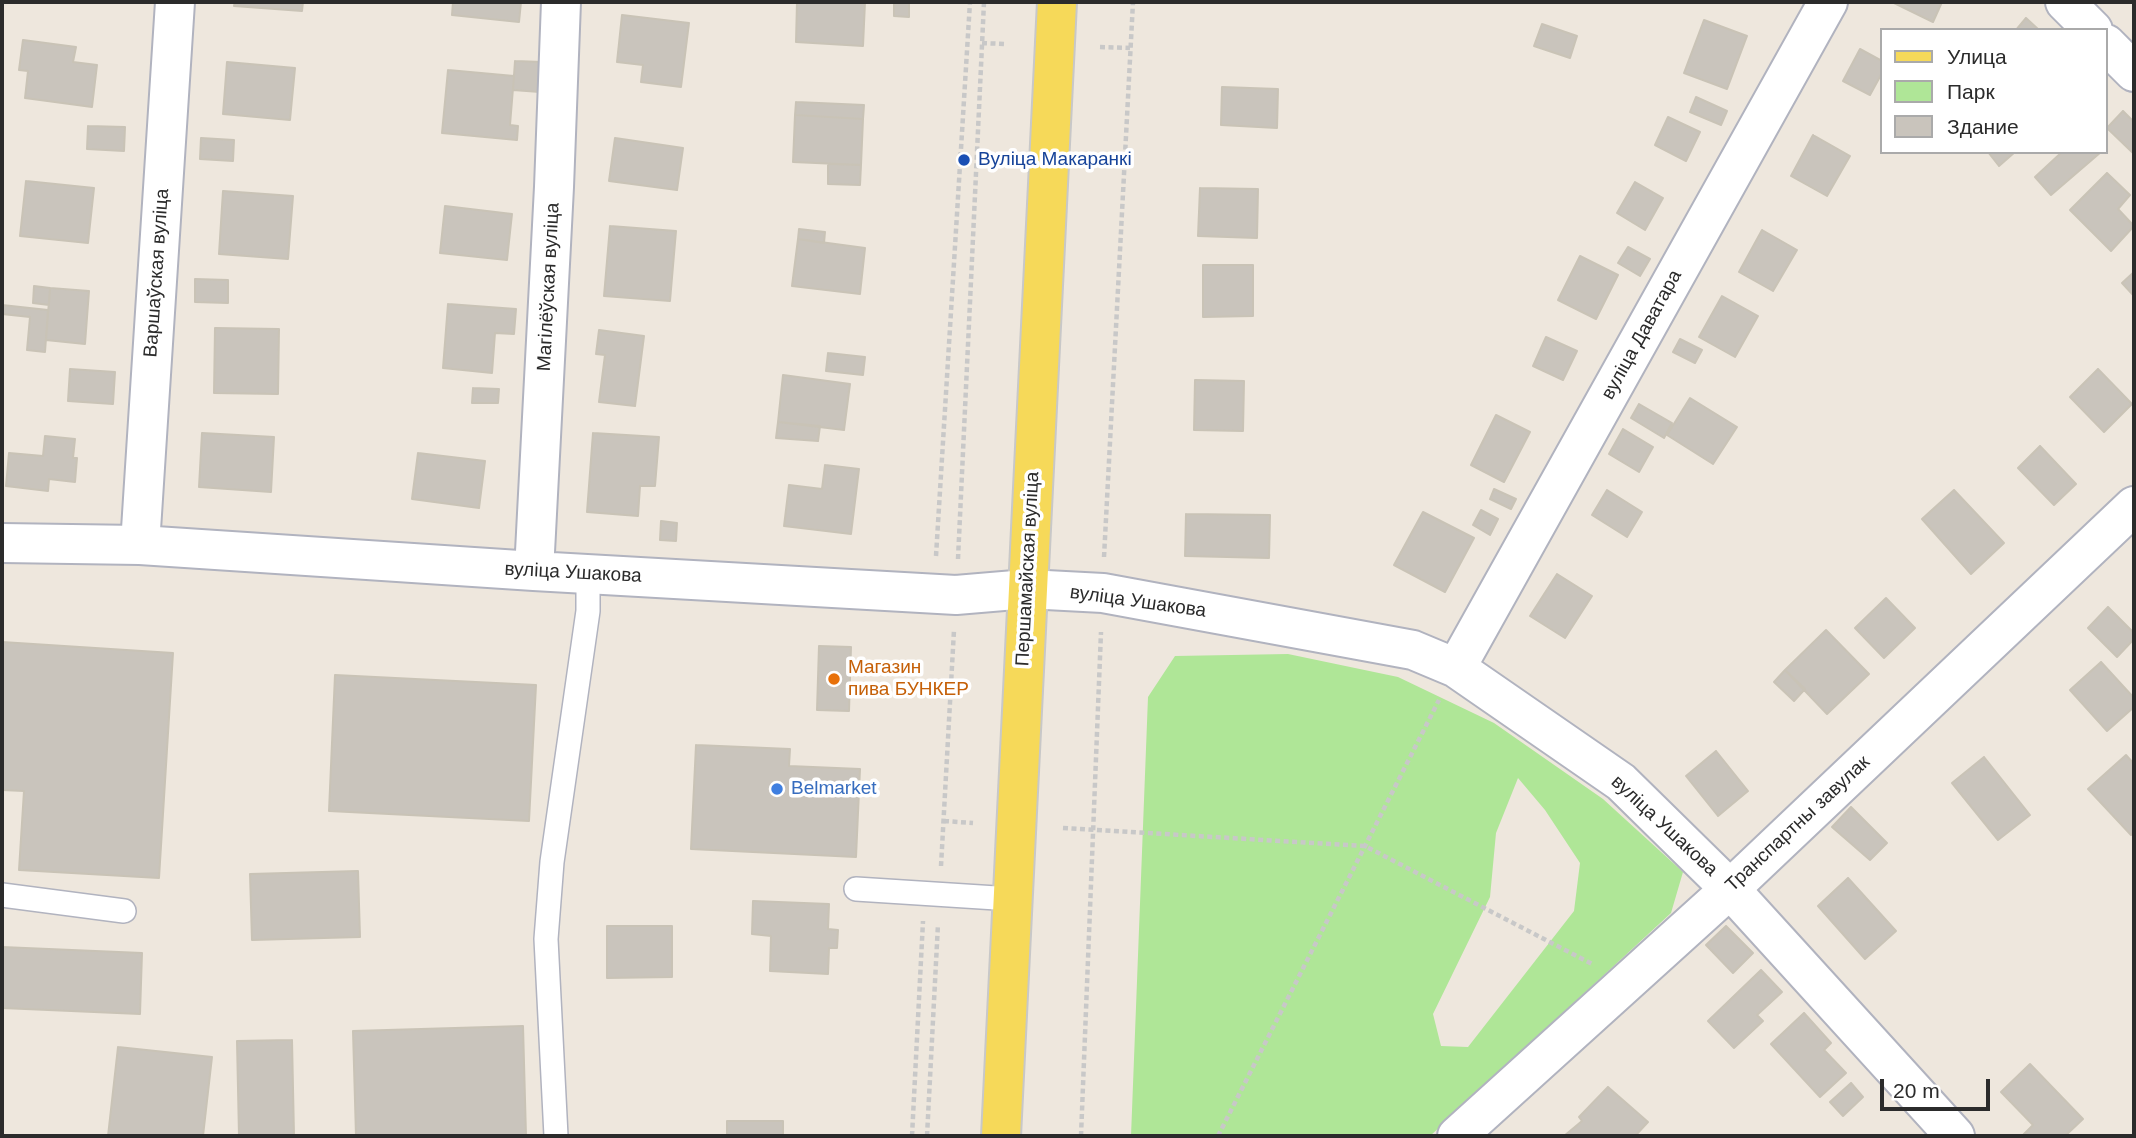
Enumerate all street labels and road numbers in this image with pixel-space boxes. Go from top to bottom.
street label: Варшаўская вуліца [140,188,174,358]
street label: Магілёўская вуліца [533,202,565,372]
street label: вуліца Даватара [1597,266,1687,404]
street label: Першамайская вуліца [1012,471,1044,667]
street label: вуліца Ушакова [504,558,642,588]
street label: вуліца Ушакова [1068,581,1208,623]
street label: Транспартны завулак [1721,751,1875,897]
street label: вуліца Ушакова [1606,771,1722,881]

